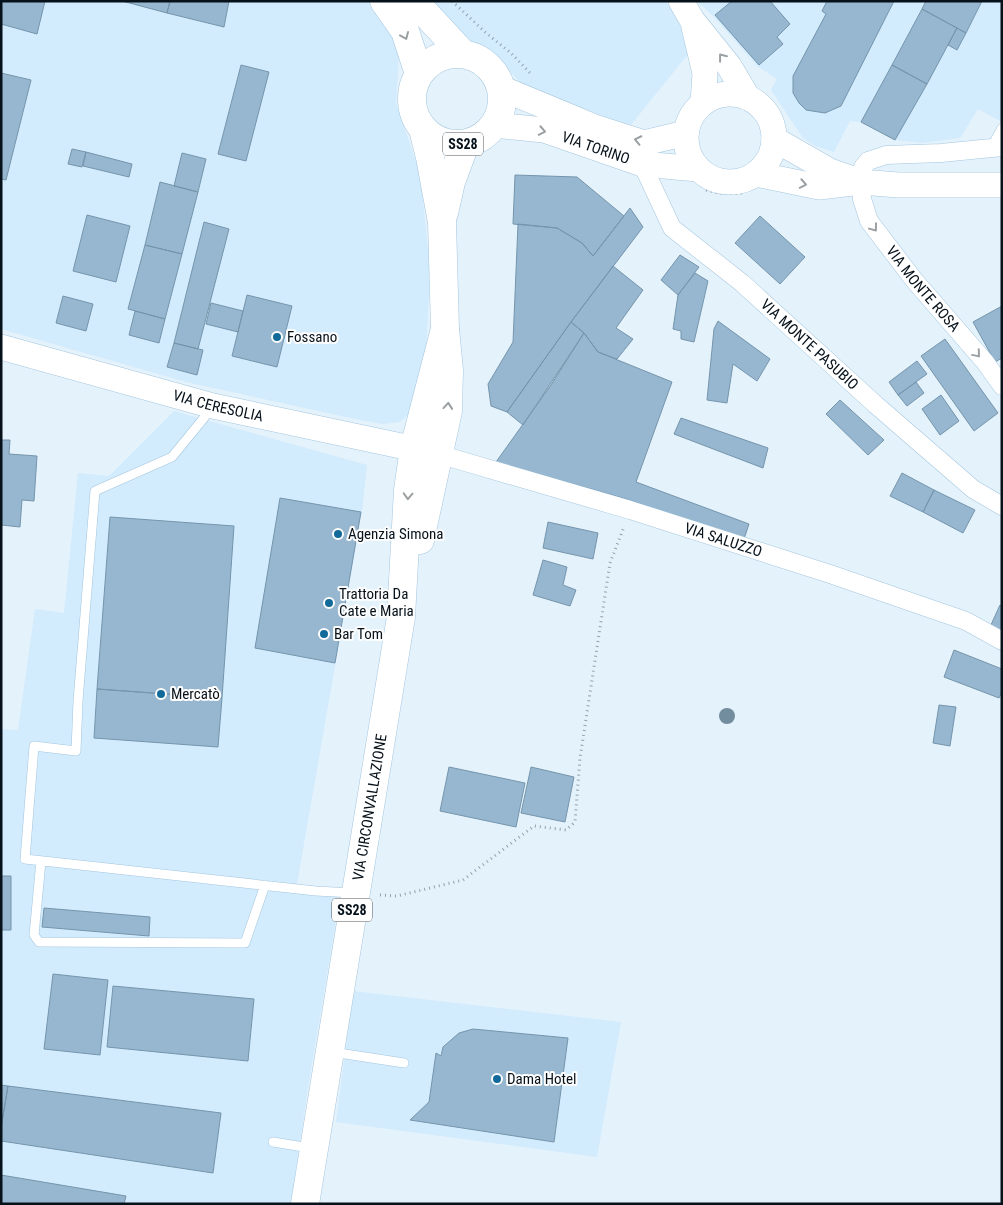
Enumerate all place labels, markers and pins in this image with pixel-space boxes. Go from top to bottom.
place label: Fossano [287,328,337,346]
marker: Fossano [271,331,283,343]
place label: Agenzia Simona [348,525,444,543]
marker: Agenzia Simona [332,528,344,540]
place label: Trattoria Da Cate e Maria [339,585,414,620]
marker: Trattoria Da Cate e Maria [323,597,335,609]
place label: Bar Tom [334,625,383,643]
marker: Bar Tom [318,628,330,640]
place label: Mercatò [171,685,220,703]
marker: Mercatò [155,688,167,700]
place label: Dama Hotel [507,1070,576,1088]
marker: Dama Hotel [491,1073,503,1085]

